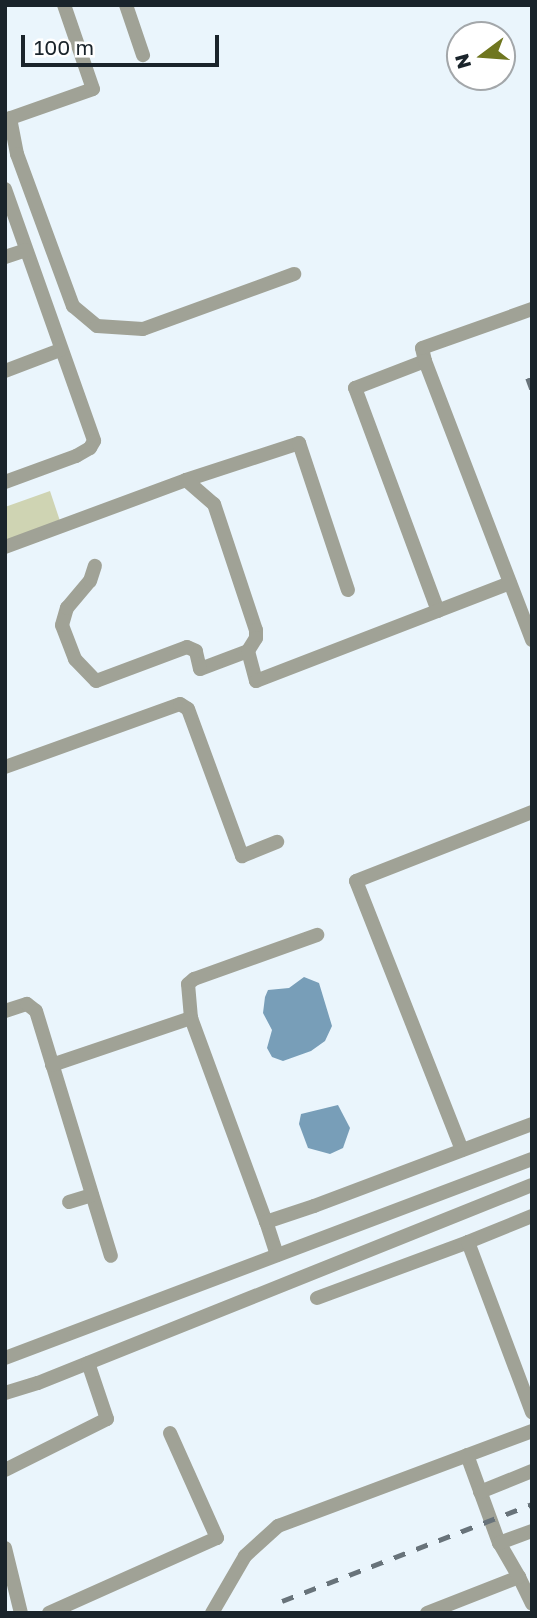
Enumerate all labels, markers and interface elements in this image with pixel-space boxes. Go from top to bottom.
scale bar [24,21,222,65]
north arrow [446,21,516,91]
text: 100 m [34,34,94,60]
text: N [449,51,475,71]

